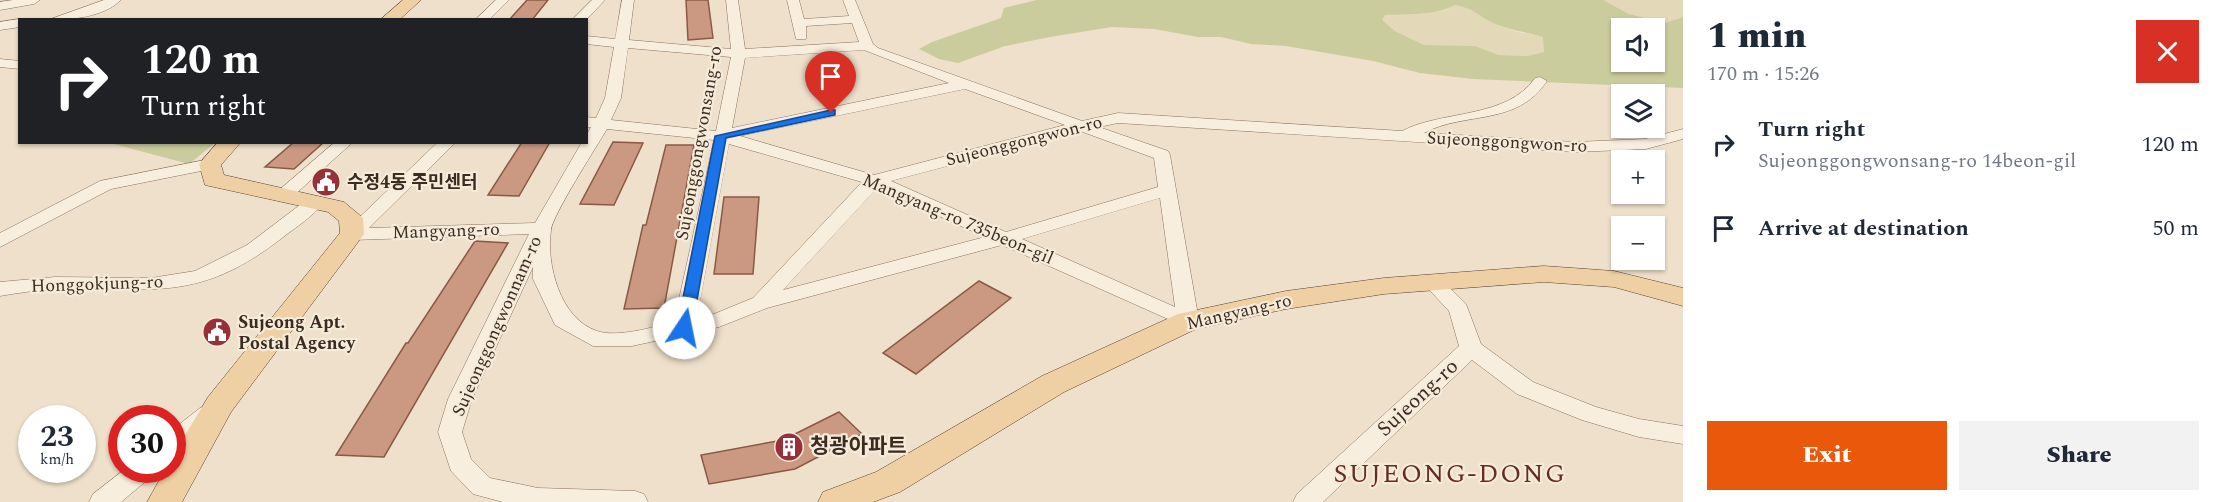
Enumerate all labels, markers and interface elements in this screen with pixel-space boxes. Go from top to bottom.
text: 1 min [1707,9,1807,64]
map controls [1611,18,1665,270]
button: sound [1611,18,1665,72]
button: close [2136,20,2199,83]
text: 120 m [141,29,260,92]
icon: right [42,42,120,120]
street label: Sujeonggongwonsang-ro [669,44,729,242]
pin [805,51,856,113]
text: 170 m · 15:26 [1707,59,1819,89]
icon: arrive [814,60,847,93]
button: layers [1611,84,1665,138]
text: Turn right [141,86,266,128]
street label: Sujeonggongwon-ro [943,108,1105,174]
text: Turn right [1758,113,1865,146]
street label: Sujeonggongwon-ro [1426,124,1588,160]
icon: right [1707,128,1740,161]
text: 120 m [2142,128,2199,161]
text: Sujeonggongwonsang-ro 14beon-gil [1758,146,2076,176]
button: + [1611,150,1665,204]
public building icon: 수정4동 주민센터 [310,166,342,198]
street label: Mangyang-ro 735beon-gil [858,166,1058,272]
place label: 수정4동 주민센터 [347,169,478,196]
icon: arrive [1707,212,1740,245]
text: Arrive at destination [1758,212,1969,245]
text: 50 m [2153,212,2199,245]
street label: Mangyang-ro [392,216,500,246]
button: − [1611,216,1665,270]
street label: Sujeonggongwonnam-ro [445,231,549,421]
street label: Honggokjung-ro [30,268,164,300]
street label: Mangyang-ro [1184,287,1294,337]
position arrow [652,296,716,360]
place label: Sujeong Apt. Postal Agency [238,309,356,357]
public building icon: Sujeong Apt. Postal Agency [201,316,233,348]
street label: Sujeong-ro [1370,352,1466,444]
speed limit sign: 30 [108,405,186,483]
text: 23 [40,414,74,460]
button: Exit [1707,421,1947,490]
button: Share [1959,421,2199,490]
building icon: 청광아파트 [773,431,805,463]
place label: 청광아파트 [810,431,907,463]
text: km/h [40,448,74,471]
district label: SUJEONG-DONG [1333,454,1567,494]

